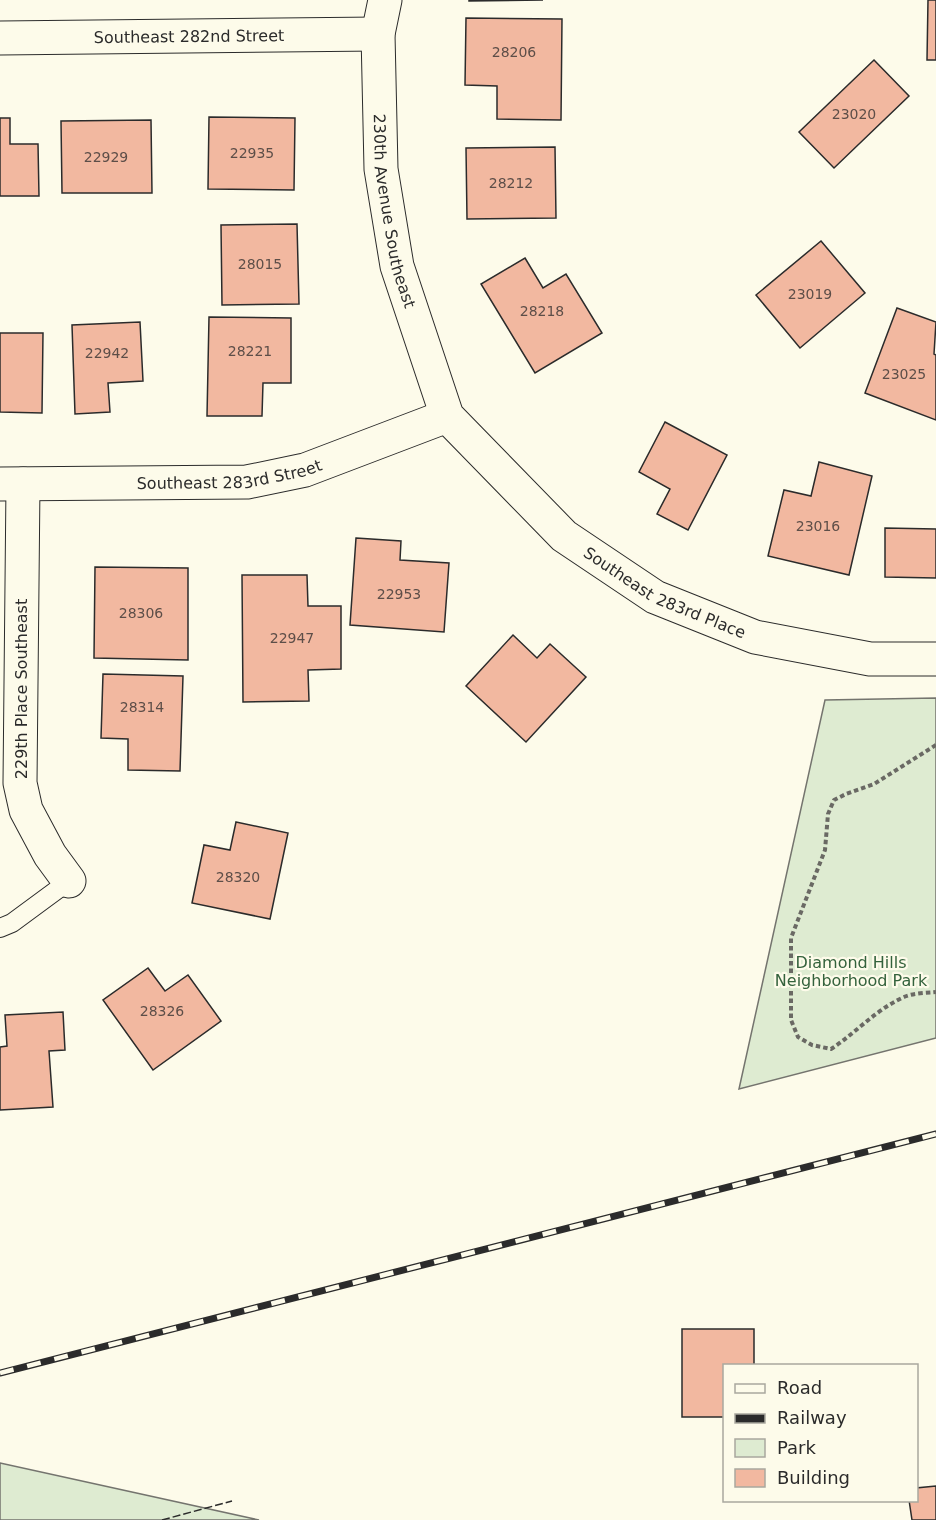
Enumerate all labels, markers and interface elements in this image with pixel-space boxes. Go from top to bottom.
street label: Southeast 282nd Street [94,25,284,47]
house number: 28206 [492,44,536,60]
house number: 23020 [832,106,876,122]
street label: 230th Avenue Southeast [370,113,420,310]
house number: 22935 [230,145,274,161]
house number: 22929 [84,149,128,165]
house number: 28212 [489,175,533,191]
house number: 28015 [238,256,282,272]
house number: 23019 [788,286,832,302]
house number: 28218 [520,303,564,319]
house number: 28221 [228,343,272,359]
house number: 22942 [85,345,129,361]
house number: 23025 [882,366,926,382]
street label: Southeast 283rd Street [137,455,324,492]
house number: 23016 [796,518,840,534]
street label: Southeast 283rd Place [580,543,749,642]
house number: 22953 [377,586,421,602]
street label: 229th Place Southeast [12,599,31,779]
house number: 28306 [119,605,163,621]
house number: 22947 [270,630,314,646]
house number: 28314 [120,699,164,715]
house number: 28320 [216,869,260,885]
park label: Diamond Hills Neighborhood Park [775,953,928,990]
house number: 28326 [140,1003,184,1019]
legend [723,1364,918,1502]
text: Road [777,1377,822,1398]
text: Railway [777,1407,847,1428]
text: Park [777,1437,816,1458]
text: Building [777,1467,850,1488]

